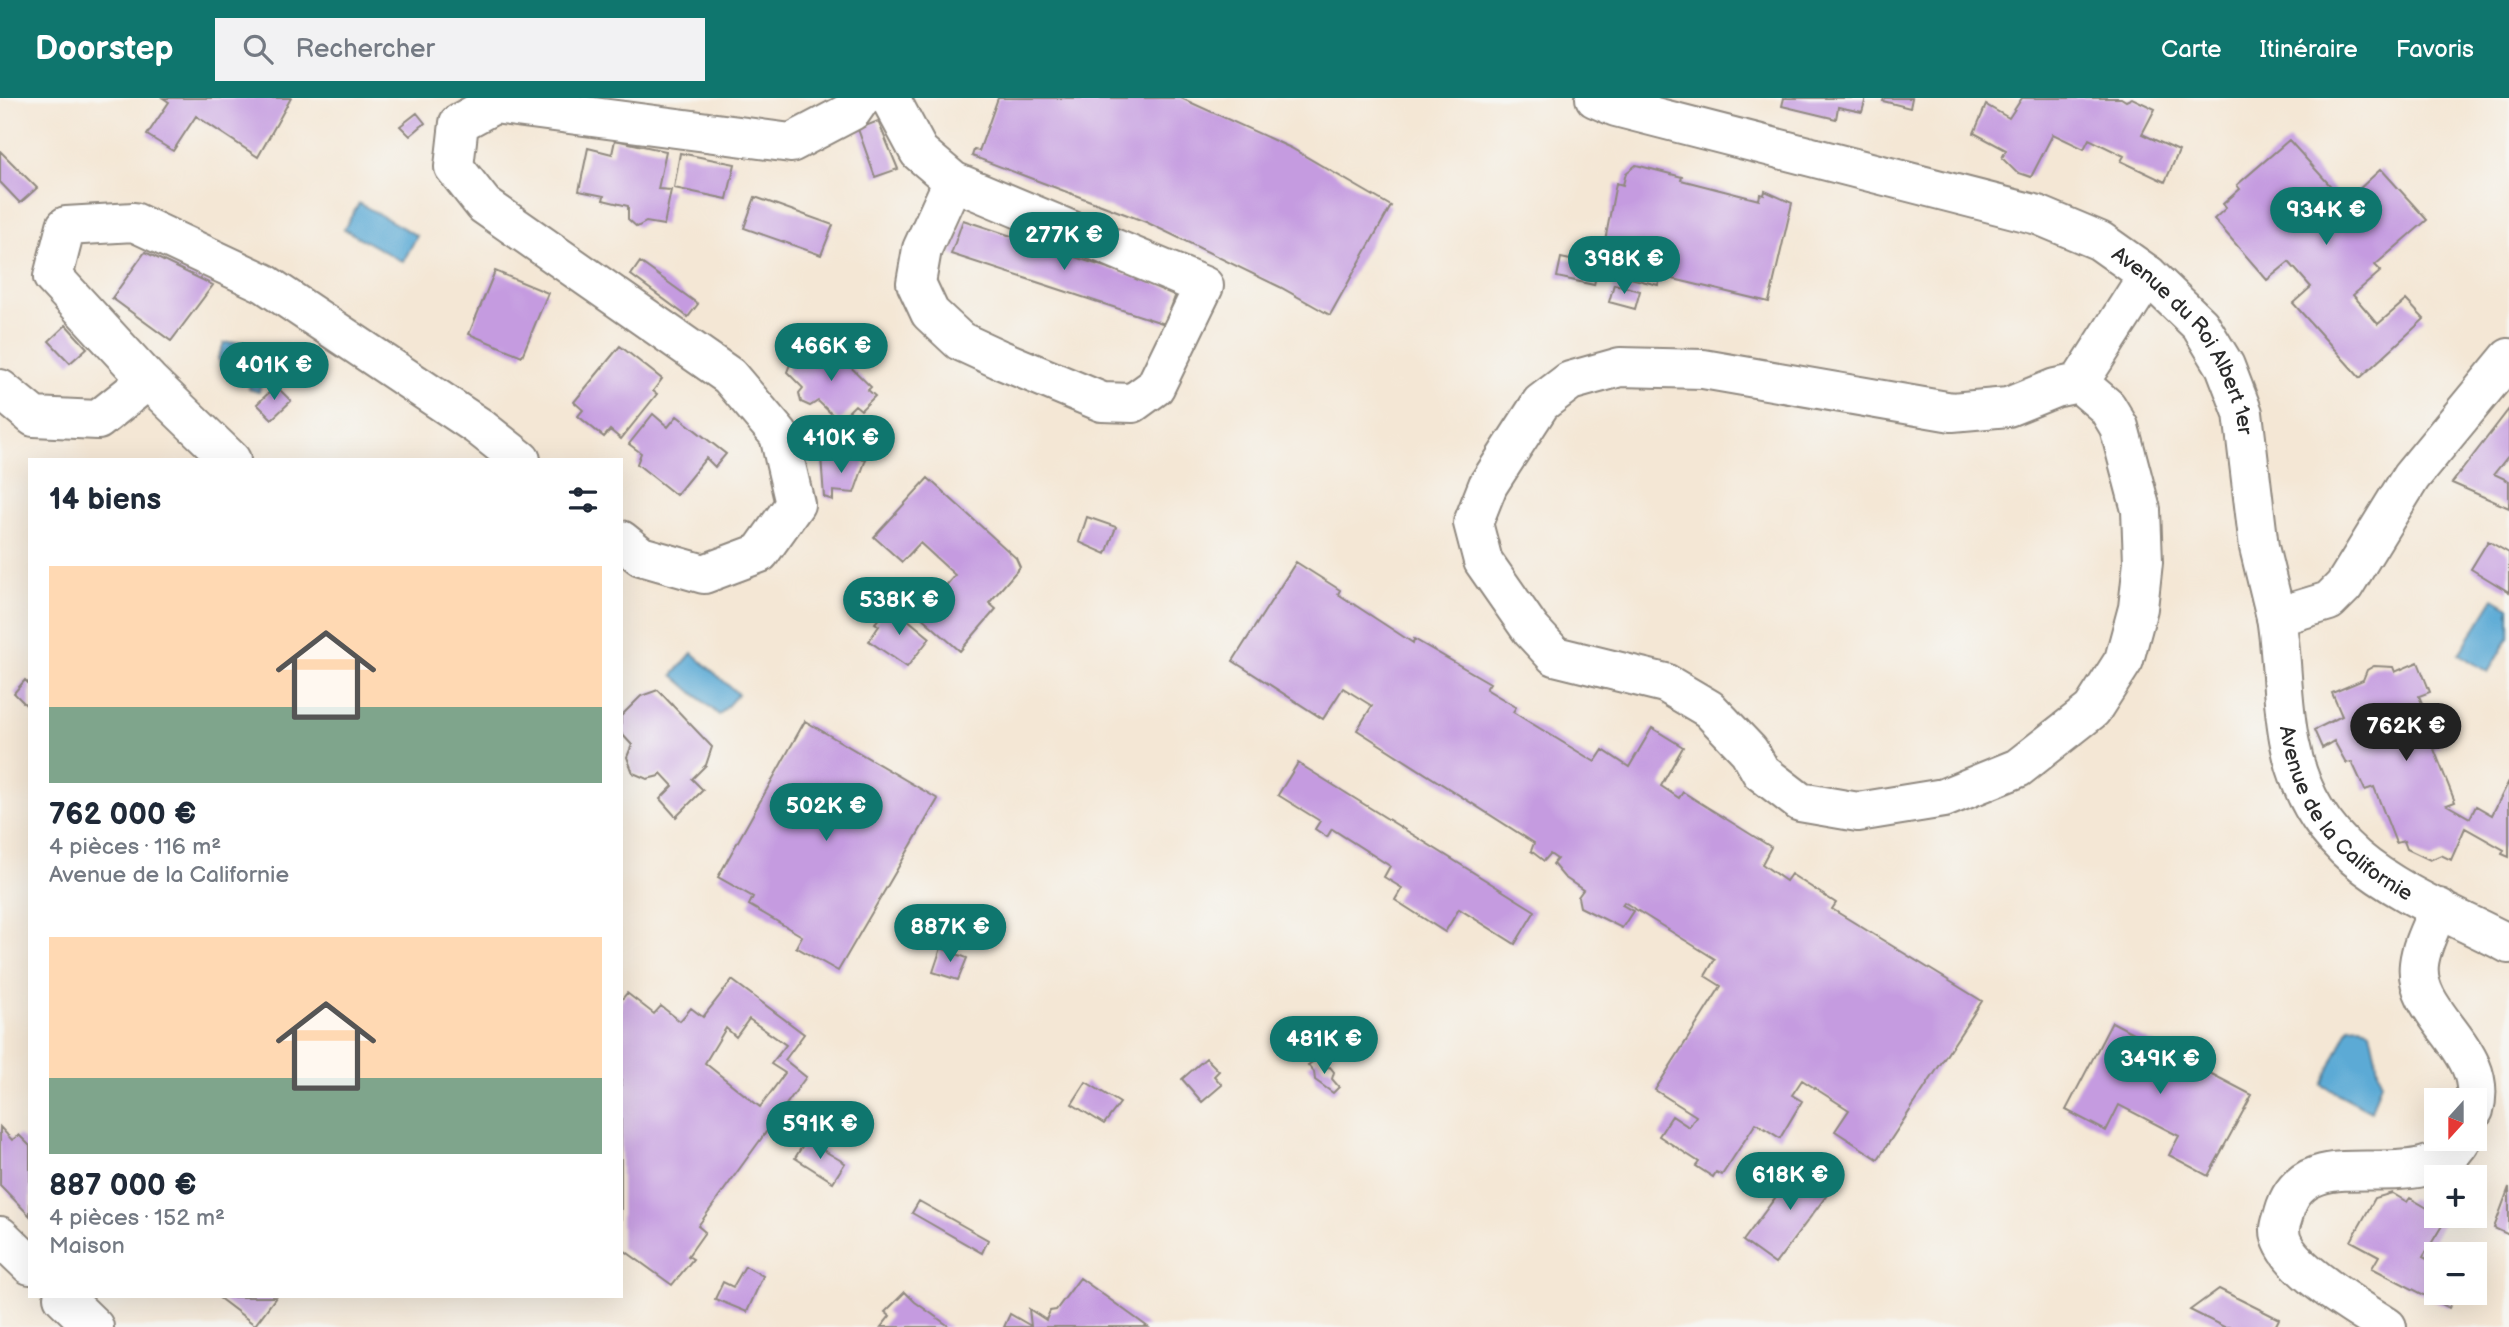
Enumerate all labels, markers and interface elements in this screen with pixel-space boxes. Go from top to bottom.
search box [215,18,705,81]
text: Doorstep [35,29,173,69]
icon: search [239,30,277,68]
text: Rechercher [295,34,435,65]
text: Carte [2161,35,2222,64]
text: Itinéraire [2260,35,2358,64]
text: Favoris [2396,35,2474,64]
pin: 934K € [2269,188,2383,247]
text: 934K € [2286,196,2366,224]
pin: 277K € [1007,212,1121,272]
text: 277K € [1025,221,1103,249]
pin: 398K € [1567,236,1681,296]
street label: Avenue du Roi Albert 1er [2107,241,2258,436]
text: 398K € [1584,245,1664,273]
pin: 466K € [774,324,888,383]
text: 466K € [791,332,871,360]
pin: 401K € [217,342,331,402]
text: 401K € [236,351,312,379]
pin: 410K € [784,416,898,475]
text: 410K € [803,424,879,452]
icon: filters [564,481,602,519]
text: 14 biens [49,482,161,518]
pin: 538K € [842,578,956,637]
text: 538K € [859,586,939,614]
icon: home [263,612,389,738]
pin: 762K € [2349,704,2463,763]
text: 762K € [2366,712,2446,740]
street label: Avenue de la Californie [2274,724,2417,906]
pin: 502K € [769,784,883,843]
text: 502K € [786,792,866,820]
text: 762 000 € [49,797,196,833]
text: 4 pièces · 116 m² [49,833,221,861]
text: Avenue de la Californie [49,861,289,889]
pin: 887K € [893,904,1007,964]
text: 887K € [910,913,990,941]
icon: home [263,983,389,1109]
pin: 481K € [1267,1016,1381,1076]
text: 481K € [1286,1025,1362,1053]
pin: 349K € [2103,1037,2217,1096]
text: 349K € [2120,1045,2200,1073]
north arrow [2424,1088,2487,1152]
map controls [2424,1088,2487,1305]
pin: 591K € [763,1102,877,1161]
text: 591K € [782,1110,858,1138]
pin: 618K € [1733,1152,1847,1212]
text: 618K € [1752,1161,1828,1189]
button: + [2424,1165,2487,1228]
text: 887 000 € [49,1168,197,1204]
text: 4 pièces · 152 m² [49,1204,225,1232]
text: Maison [49,1232,125,1260]
button: − [2424,1242,2487,1305]

